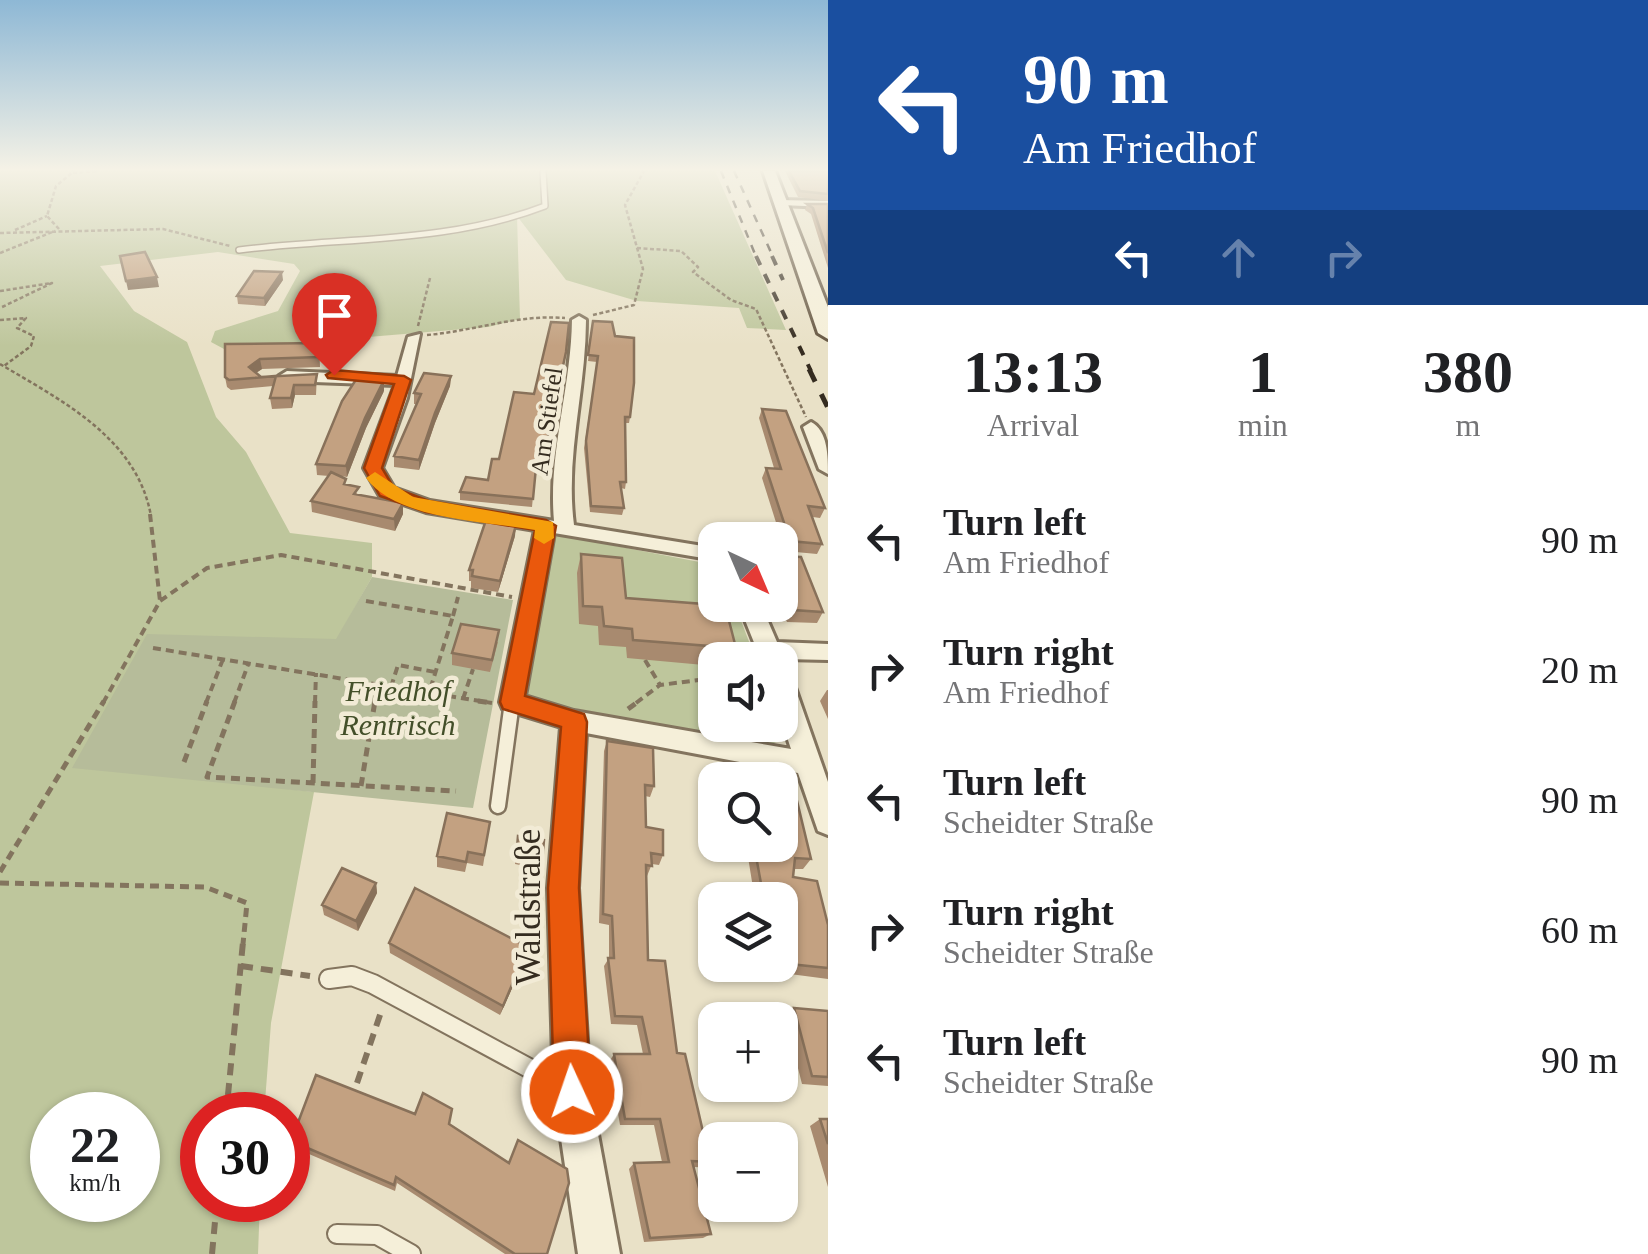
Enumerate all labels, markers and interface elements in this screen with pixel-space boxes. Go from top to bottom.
icon: left [858,40,988,170]
text: 90 m [1023,41,1169,118]
text: Am Friedhof [1023,123,1257,173]
icon: left [1106,230,1161,285]
icon: ahead [1211,230,1266,285]
icon: right [1316,230,1371,285]
pin [292,273,377,376]
icon: arrive [307,288,362,343]
text: 13:13 [963,339,1103,405]
text: 1 [1248,339,1278,405]
text: 380 [1423,339,1513,405]
street label: Am Stiefel [526,365,567,477]
text: Arrival [987,407,1079,443]
text: min [1238,407,1288,443]
text: m [1455,407,1480,443]
text: Turn left [943,501,1086,543]
icon: left [858,513,913,568]
text: 90 m [1541,519,1618,561]
north arrow [698,522,798,622]
map controls [698,522,798,1222]
text: Am Friedhof [943,544,1109,580]
text: Turn right [943,631,1114,673]
button: sound [698,642,798,742]
icon: right [858,643,913,698]
text: 20 m [1541,649,1618,691]
park label: Friedhof Rentrisch [340,674,455,741]
text: Am Friedhof [943,674,1109,710]
text: Turn left [943,761,1086,803]
button: search [698,762,798,862]
icon: left [858,773,913,828]
text: 90 m [1541,779,1618,821]
text: Scheidter Straße [943,804,1154,840]
street label: Waldstraße [509,829,548,985]
button: layers [698,882,798,982]
text: Turn right [943,891,1114,933]
icon: right [858,903,913,958]
text: 60 m [1541,909,1618,951]
text: Scheidter Straße [943,934,1154,970]
button: + [698,1002,798,1102]
text: Turn left [943,1021,1086,1063]
icon: left [858,1033,913,1088]
text: 90 m [1541,1039,1618,1081]
position arrow [520,1040,624,1144]
text: Scheidter Straße [943,1064,1154,1100]
speed limit sign: 30 [180,1092,310,1222]
text: 22 [70,1117,120,1173]
button: − [698,1122,798,1222]
text: km/h [69,1169,121,1196]

